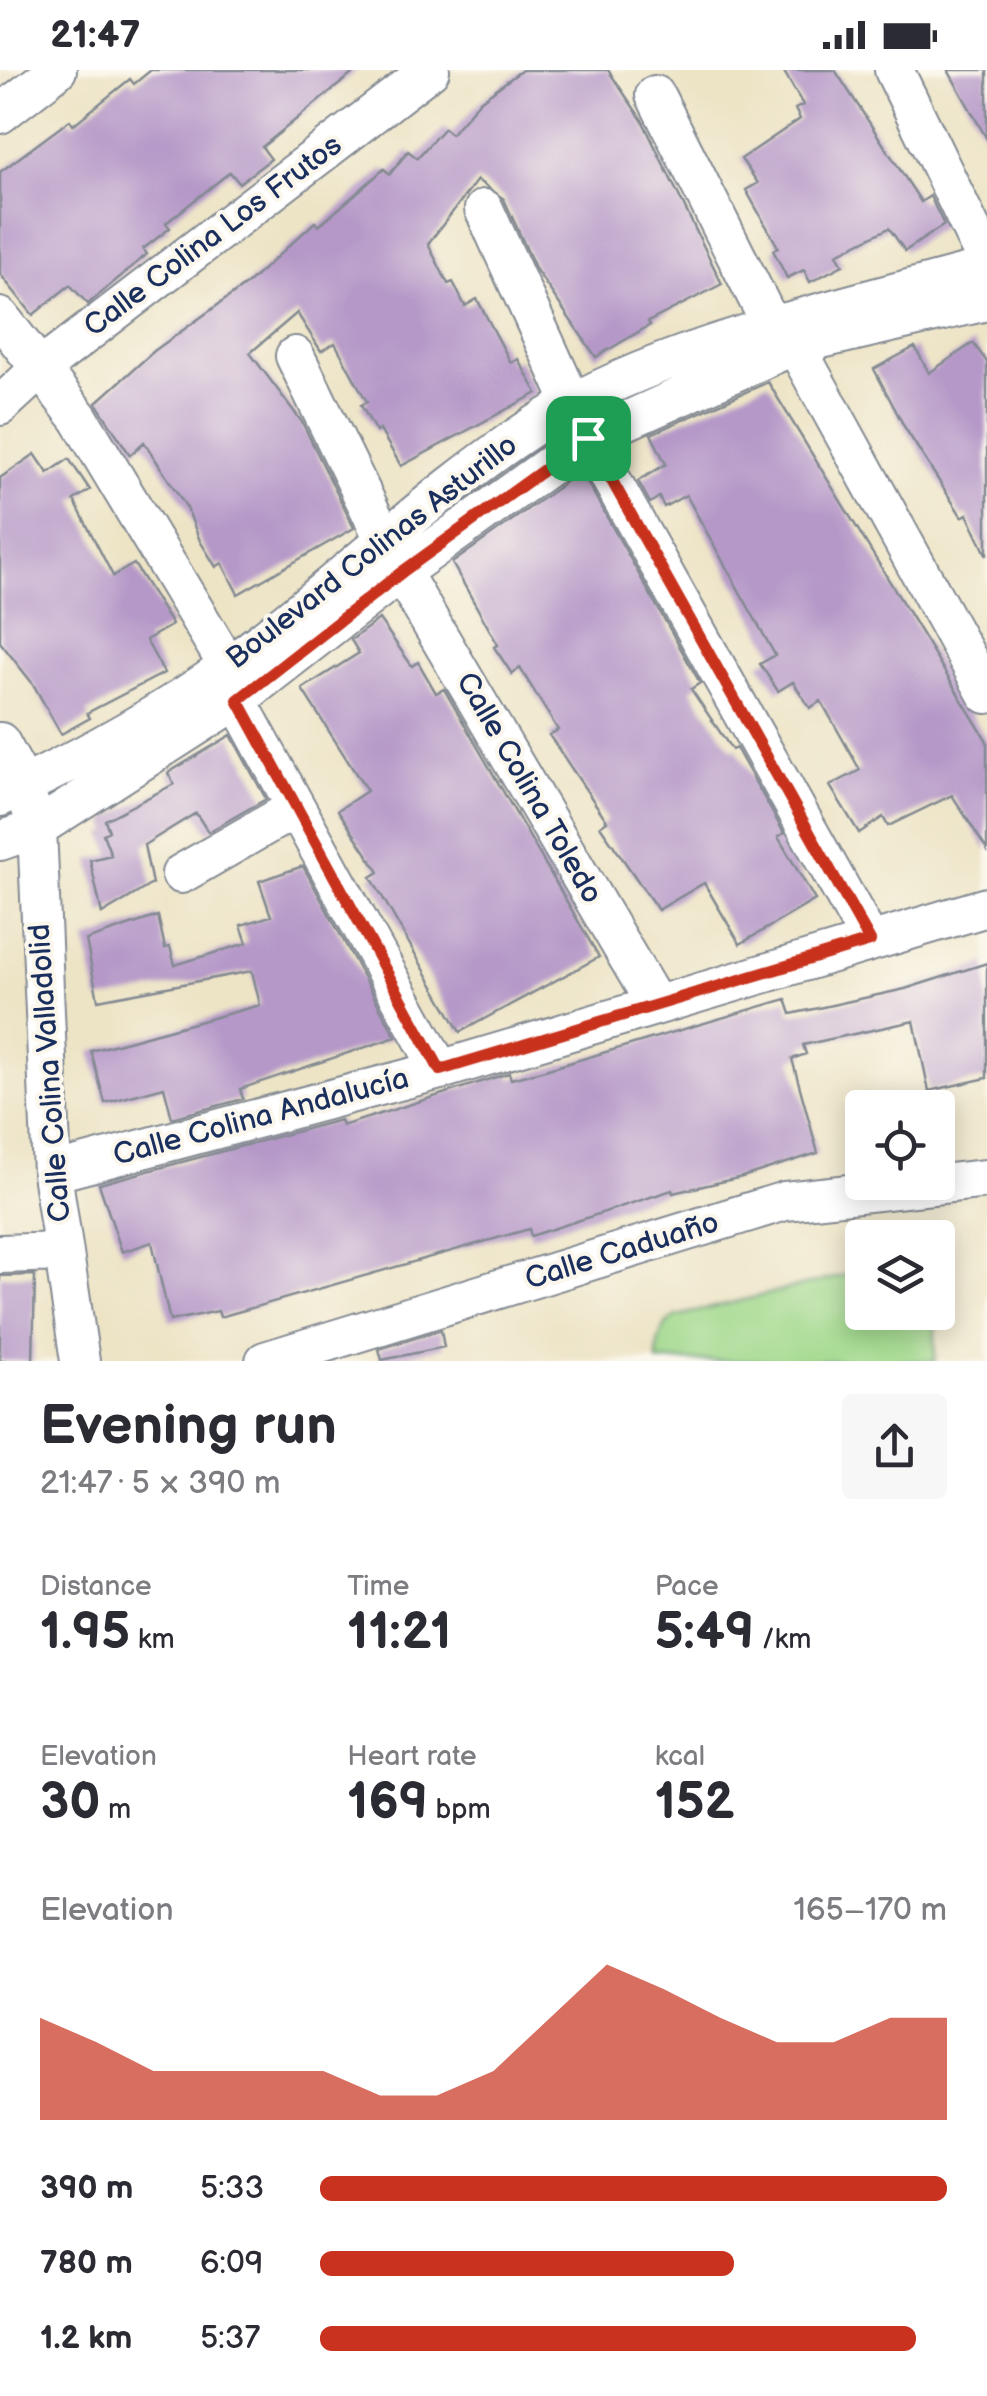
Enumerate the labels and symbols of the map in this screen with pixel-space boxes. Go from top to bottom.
street label: Calle Colina Los Frutos [77,127,349,345]
pin [546,396,631,481]
street label: Boulevard Colinas Asturillo [219,427,525,677]
street label: Calle Colina Toledo [448,666,610,910]
street label: Calle Colina Valladolid [22,923,78,1223]
street label: Calle Colina Andalucía [109,1060,413,1174]
street label: Calle Caduaño [521,1204,723,1298]

